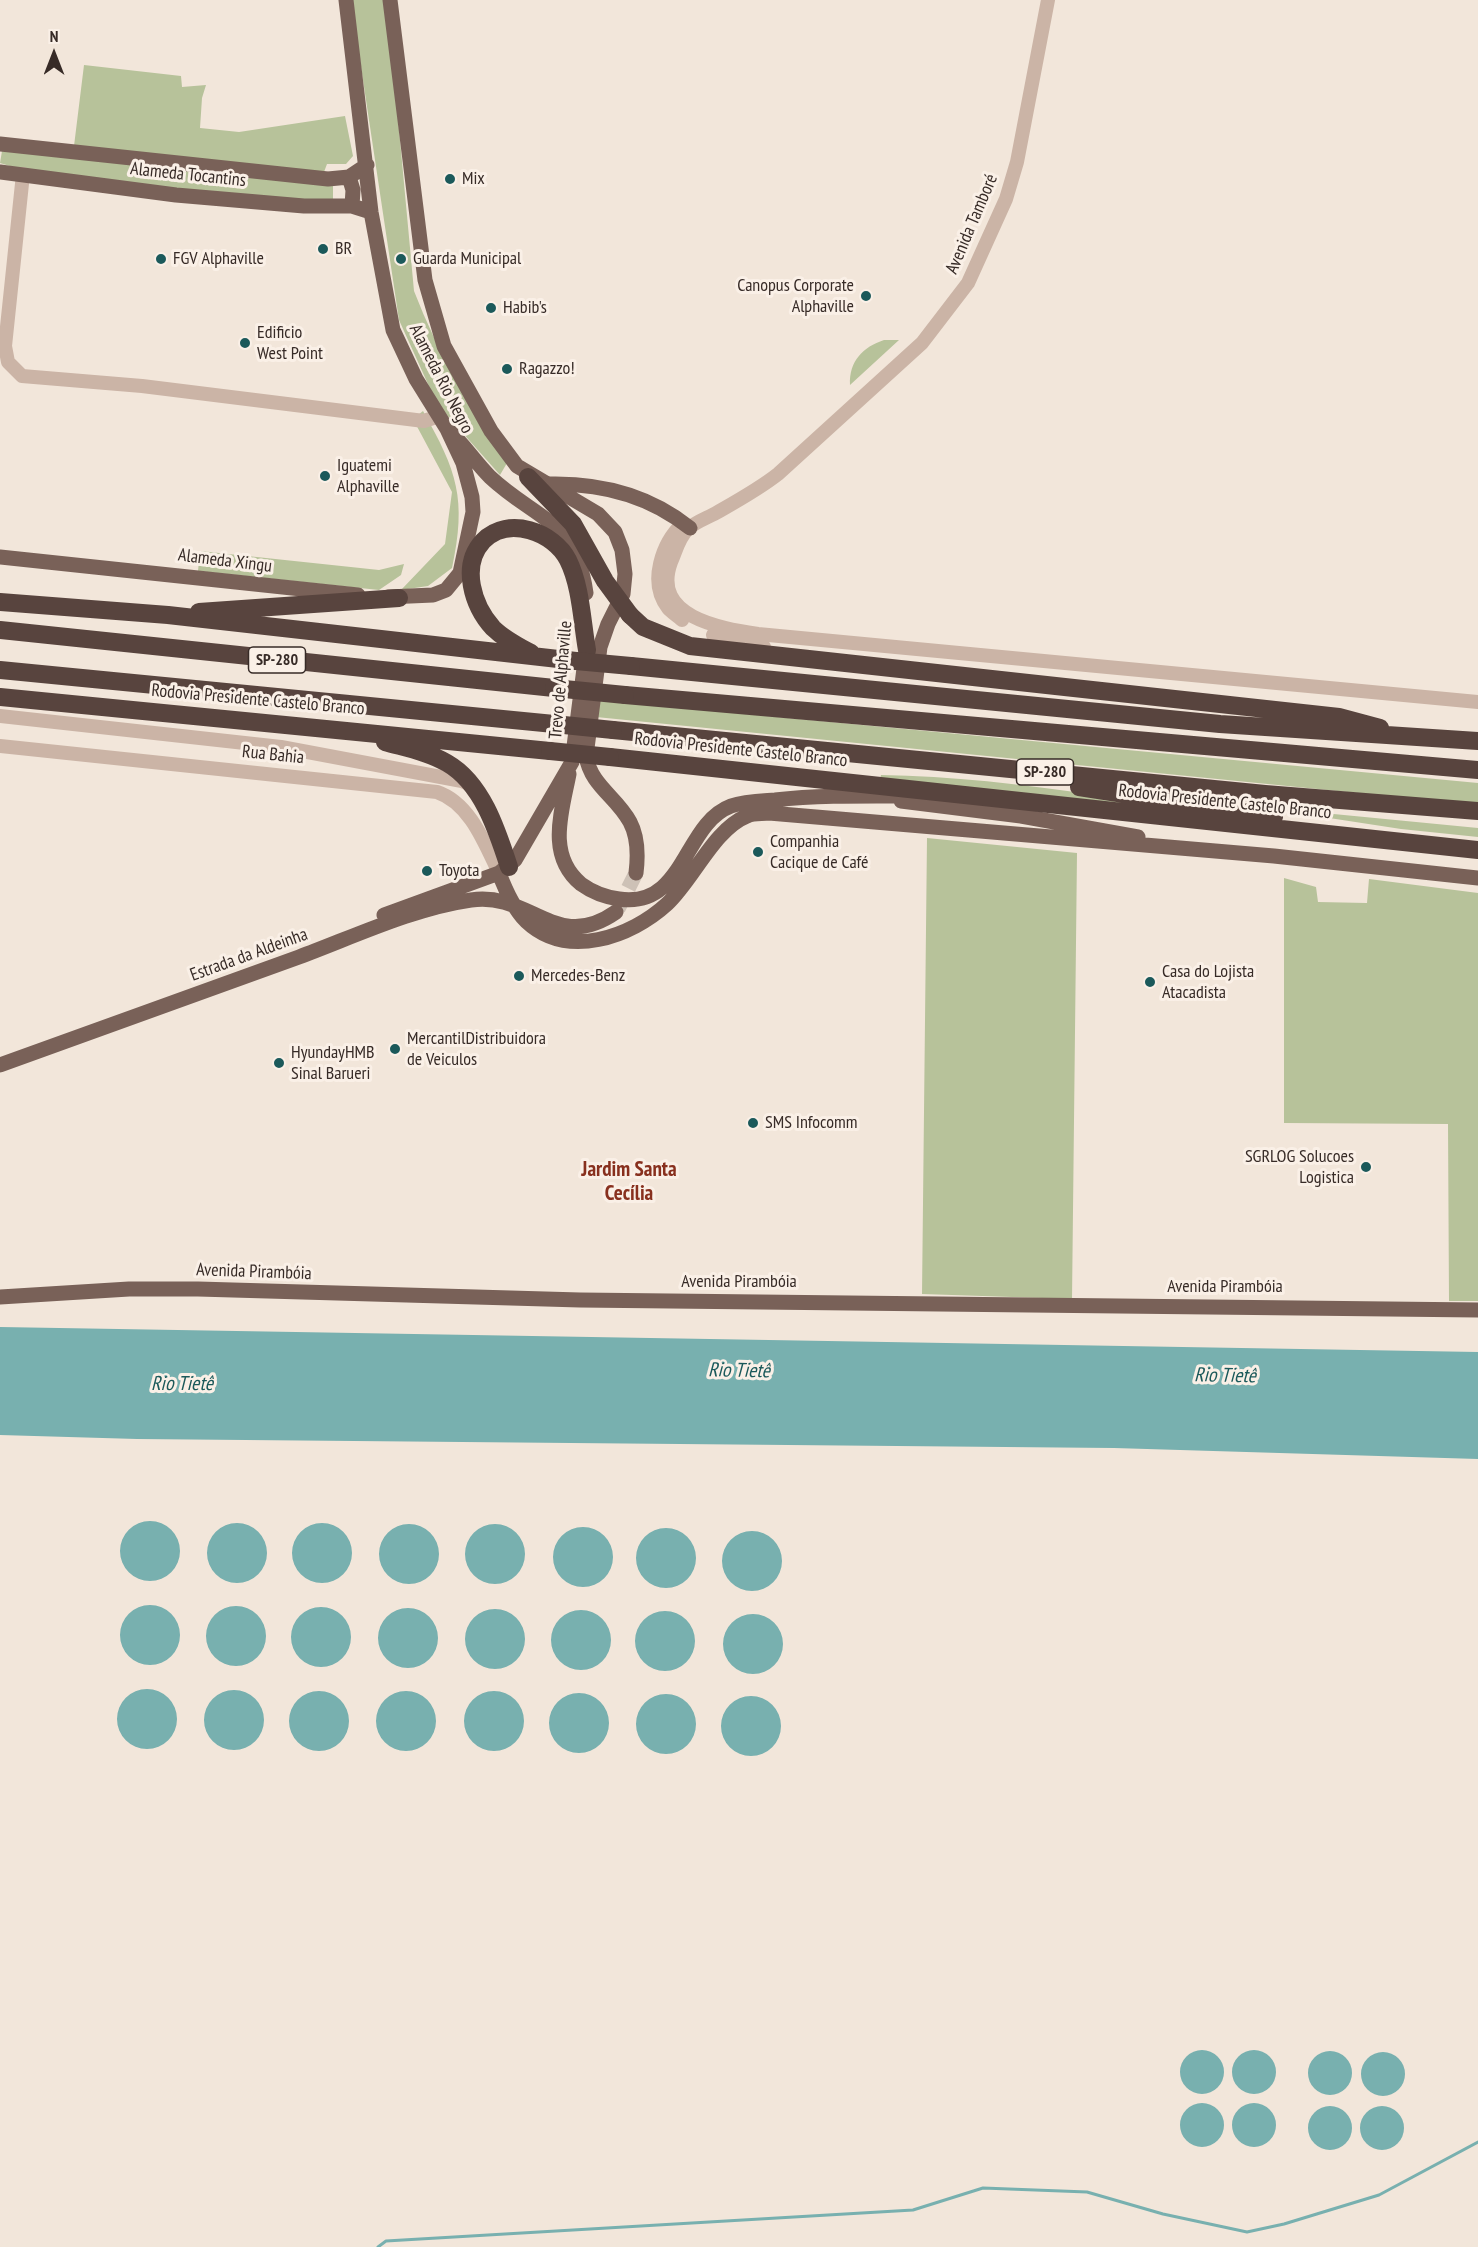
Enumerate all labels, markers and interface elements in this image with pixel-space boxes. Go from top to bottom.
north arrow [24,24,84,84]
text: N [50,26,58,46]
street label: Alameda Tocantins [129,158,247,192]
place label: Mix [462,168,485,190]
street label: Avenida Tamboré [941,171,1003,277]
marker: Mix [443,172,457,186]
place label: BR [335,238,352,260]
marker: BR [316,242,330,256]
place label: FGV Alphaville [173,248,264,270]
place label: Guarda Municipal [413,248,521,270]
marker: FGV Alphaville [154,252,168,266]
marker: Guarda Municipal [394,252,408,266]
place label: Canopus Corporate Alphaville [737,275,854,318]
marker: Canopus Corporate Alphaville [859,289,873,303]
place label: Habib's [503,297,547,319]
marker: Habib's [484,301,498,315]
street label: Alameda Rio Negro [404,321,478,437]
place label: Edificio West Point [257,322,323,364]
marker: Edificio West Point [238,336,252,350]
place label: Ragazzo! [519,358,575,380]
marker: Ragazzo! [500,362,514,376]
place label: Iguatemi Alphaville [337,455,399,498]
marker: Iguatemi Alphaville [318,469,332,483]
street label: Alameda Xingu [177,545,273,577]
street label: Trevo de Alphaville [545,620,577,740]
road number: SP-280 [248,647,306,673]
street label: Rodovia Presidente Castelo Branco [151,680,365,720]
street label: Rodovia Presidente Castelo Branco [634,728,848,772]
street label: Rua Bahia [241,741,305,769]
road number: SP-280 [1016,759,1074,785]
street label: Rodovia Presidente Castelo Branco [1118,780,1332,824]
place label: Companhia Cacique de Café [770,831,869,874]
marker: Companhia Cacique de Café [751,845,765,859]
place label: Toyota [439,860,479,882]
marker: Toyota [420,864,434,878]
street label: Estrada da Aldeinha [187,924,311,986]
place label: Casa do Lojista Atacadista [1162,961,1254,1004]
place label: Mercedes-Benz [531,965,625,987]
marker: Mercedes-Benz [512,969,526,983]
marker: Casa do Lojista Atacadista [1143,975,1157,989]
place label: MercantilDistribuidora de Veiculos [407,1028,546,1070]
place label: HyundayHMB Sinal Barueri [291,1042,374,1084]
marker: MercantilDistribuidora de Veiculos [388,1042,402,1056]
marker: HyundayHMB Sinal Barueri [272,1056,286,1070]
place label: SMS Infocomm [765,1112,857,1134]
marker: SMS Infocomm [746,1116,760,1130]
place label: SGRLOG Solucoes Logistica [1245,1146,1354,1188]
district label: Jardim Santa Cecília [581,1157,677,1207]
marker: SGRLOG Solucoes Logistica [1359,1160,1373,1174]
street label: Avenida Pirambóia [196,1259,312,1285]
street label: Avenida Pirambóia [681,1271,797,1293]
street label: Avenida Pirambóia [1167,1276,1283,1298]
water label: Rio Tietê [708,1358,770,1384]
water label: Rio Tietê [1194,1363,1256,1389]
water label: Rio Tietê [151,1372,213,1396]

